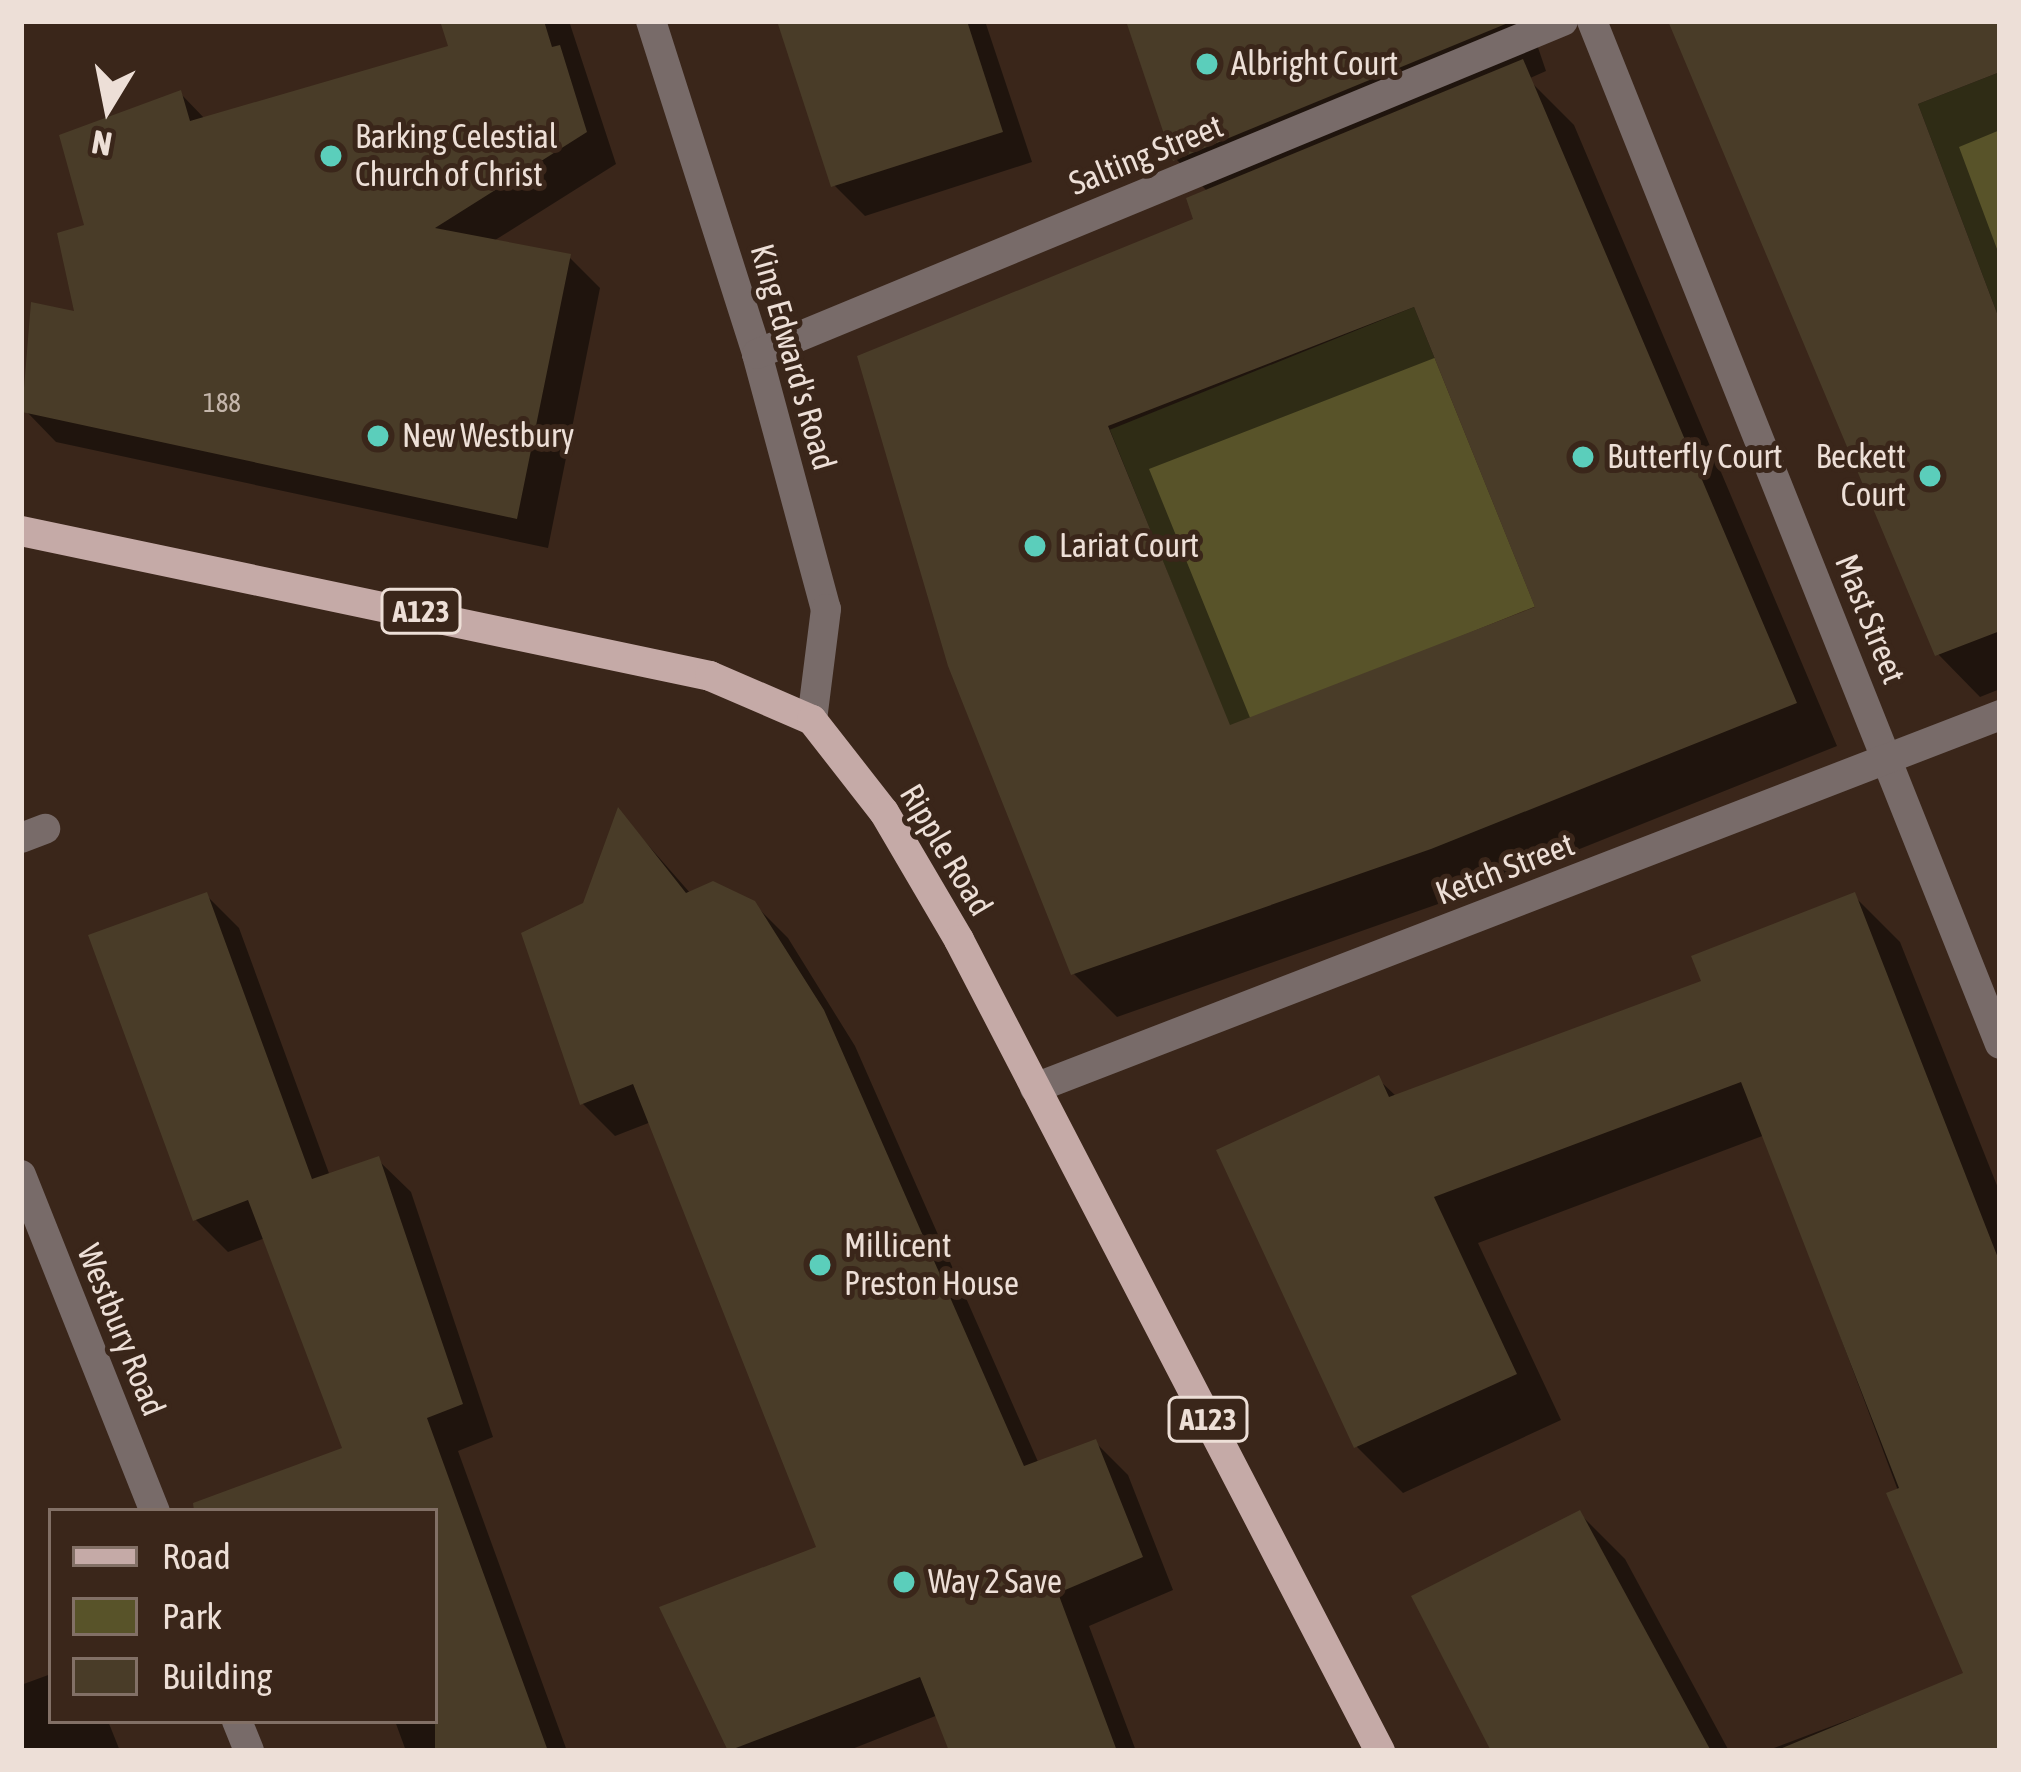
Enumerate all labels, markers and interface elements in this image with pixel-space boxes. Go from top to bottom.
place label: Albright Court [1231,44,1398,84]
north arrow [48,48,168,168]
marker: Albright Court [1194,51,1220,77]
street label: Salting Street [1063,106,1229,204]
place label: Barking Celestial Church of Christ [355,117,558,195]
text: N [89,123,115,164]
marker: Barking Celestial Church of Christ [318,143,344,169]
street label: King Edward's Road [742,240,844,474]
house number: 188 [203,387,241,419]
place label: New Westbury [402,416,574,456]
marker: New Westbury [365,423,391,449]
place label: Butterfly Court [1607,437,1782,477]
place label: Beckett Court [1815,437,1906,515]
marker: Butterfly Court [1570,444,1596,470]
marker: Beckett Court [1917,463,1943,489]
place label: Lariat Court [1059,526,1199,566]
marker: Lariat Court [1022,533,1048,559]
street label: Mast Street [1826,549,1914,689]
road number: A123 [379,587,463,635]
street label: Ripple Road [891,777,1001,923]
street label: Ketch Street [1430,825,1580,913]
place label: Millicent Preston House [844,1226,1019,1304]
street label: Westbury Road [69,1238,173,1422]
marker: Millicent Preston House [807,1252,833,1278]
road number: A123 [1166,1395,1250,1443]
legend [48,1508,438,1724]
text: Road [162,1535,231,1577]
place label: Way 2 Save [928,1562,1062,1602]
marker: Way 2 Save [891,1569,917,1595]
text: Park [162,1595,222,1637]
text: Building [162,1655,272,1697]

